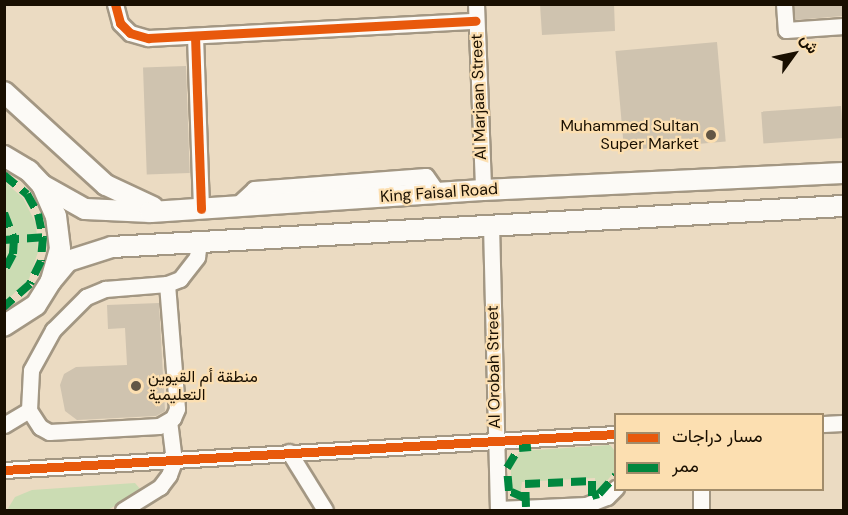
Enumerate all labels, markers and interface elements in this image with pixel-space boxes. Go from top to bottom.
north arrow [764,24,824,84]
text: ش [795,30,824,58]
street label: Al Marjaan Street [467,33,491,161]
place label: Muhammed Sultan Super Market [560,116,699,154]
marker: Muhammed Sultan Super Market [704,128,718,142]
street label: King Faisal Road [380,179,498,207]
street label: Al Orobah Street [483,305,505,429]
place label: منطقة أم القيوين التعليمية [148,367,258,405]
marker: منطقة أم القيوين التعليمية [129,379,143,393]
legend [614,413,824,491]
text: مسار دراجات [672,424,763,448]
text: ممر [672,454,699,478]

